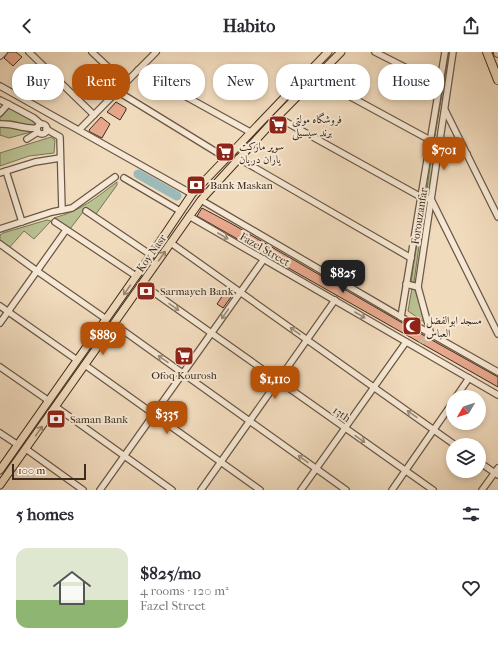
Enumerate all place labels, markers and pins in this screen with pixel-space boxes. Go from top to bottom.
place label: فروشگاه مولتی برند سیسیلی [292,112,342,141]
supermarket icon: فروشگاه مولتی برند سیسیلی [267,114,289,136]
pin: $701 [420,137,468,171]
place label: سوپر مارکت یاران دریان [239,140,284,166]
supermarket icon: سوپر مارکت یاران دریان [214,141,236,163]
bank icon: Bank Maskan [185,174,207,196]
place label: Bank Maskan [210,179,274,192]
pin: $825 [319,260,367,294]
bank icon: Sarmayeh Bank [135,280,157,302]
place label: Sarmayeh Bank [160,285,234,298]
place label: مسجد ابوالفضل العباس [426,314,482,340]
mosque icon: مسجد ابوالفضل العباس [401,315,423,337]
pin: $889 [79,322,127,356]
supermarket icon: Ofoq Kourosh [173,345,195,367]
pin: $1,110 [242,366,308,400]
place label: Ofoq Kourosh [151,369,218,382]
pin: $335 [143,401,191,435]
bank icon: Saman Bank [45,408,67,430]
place label: Saman Bank [70,413,128,426]

